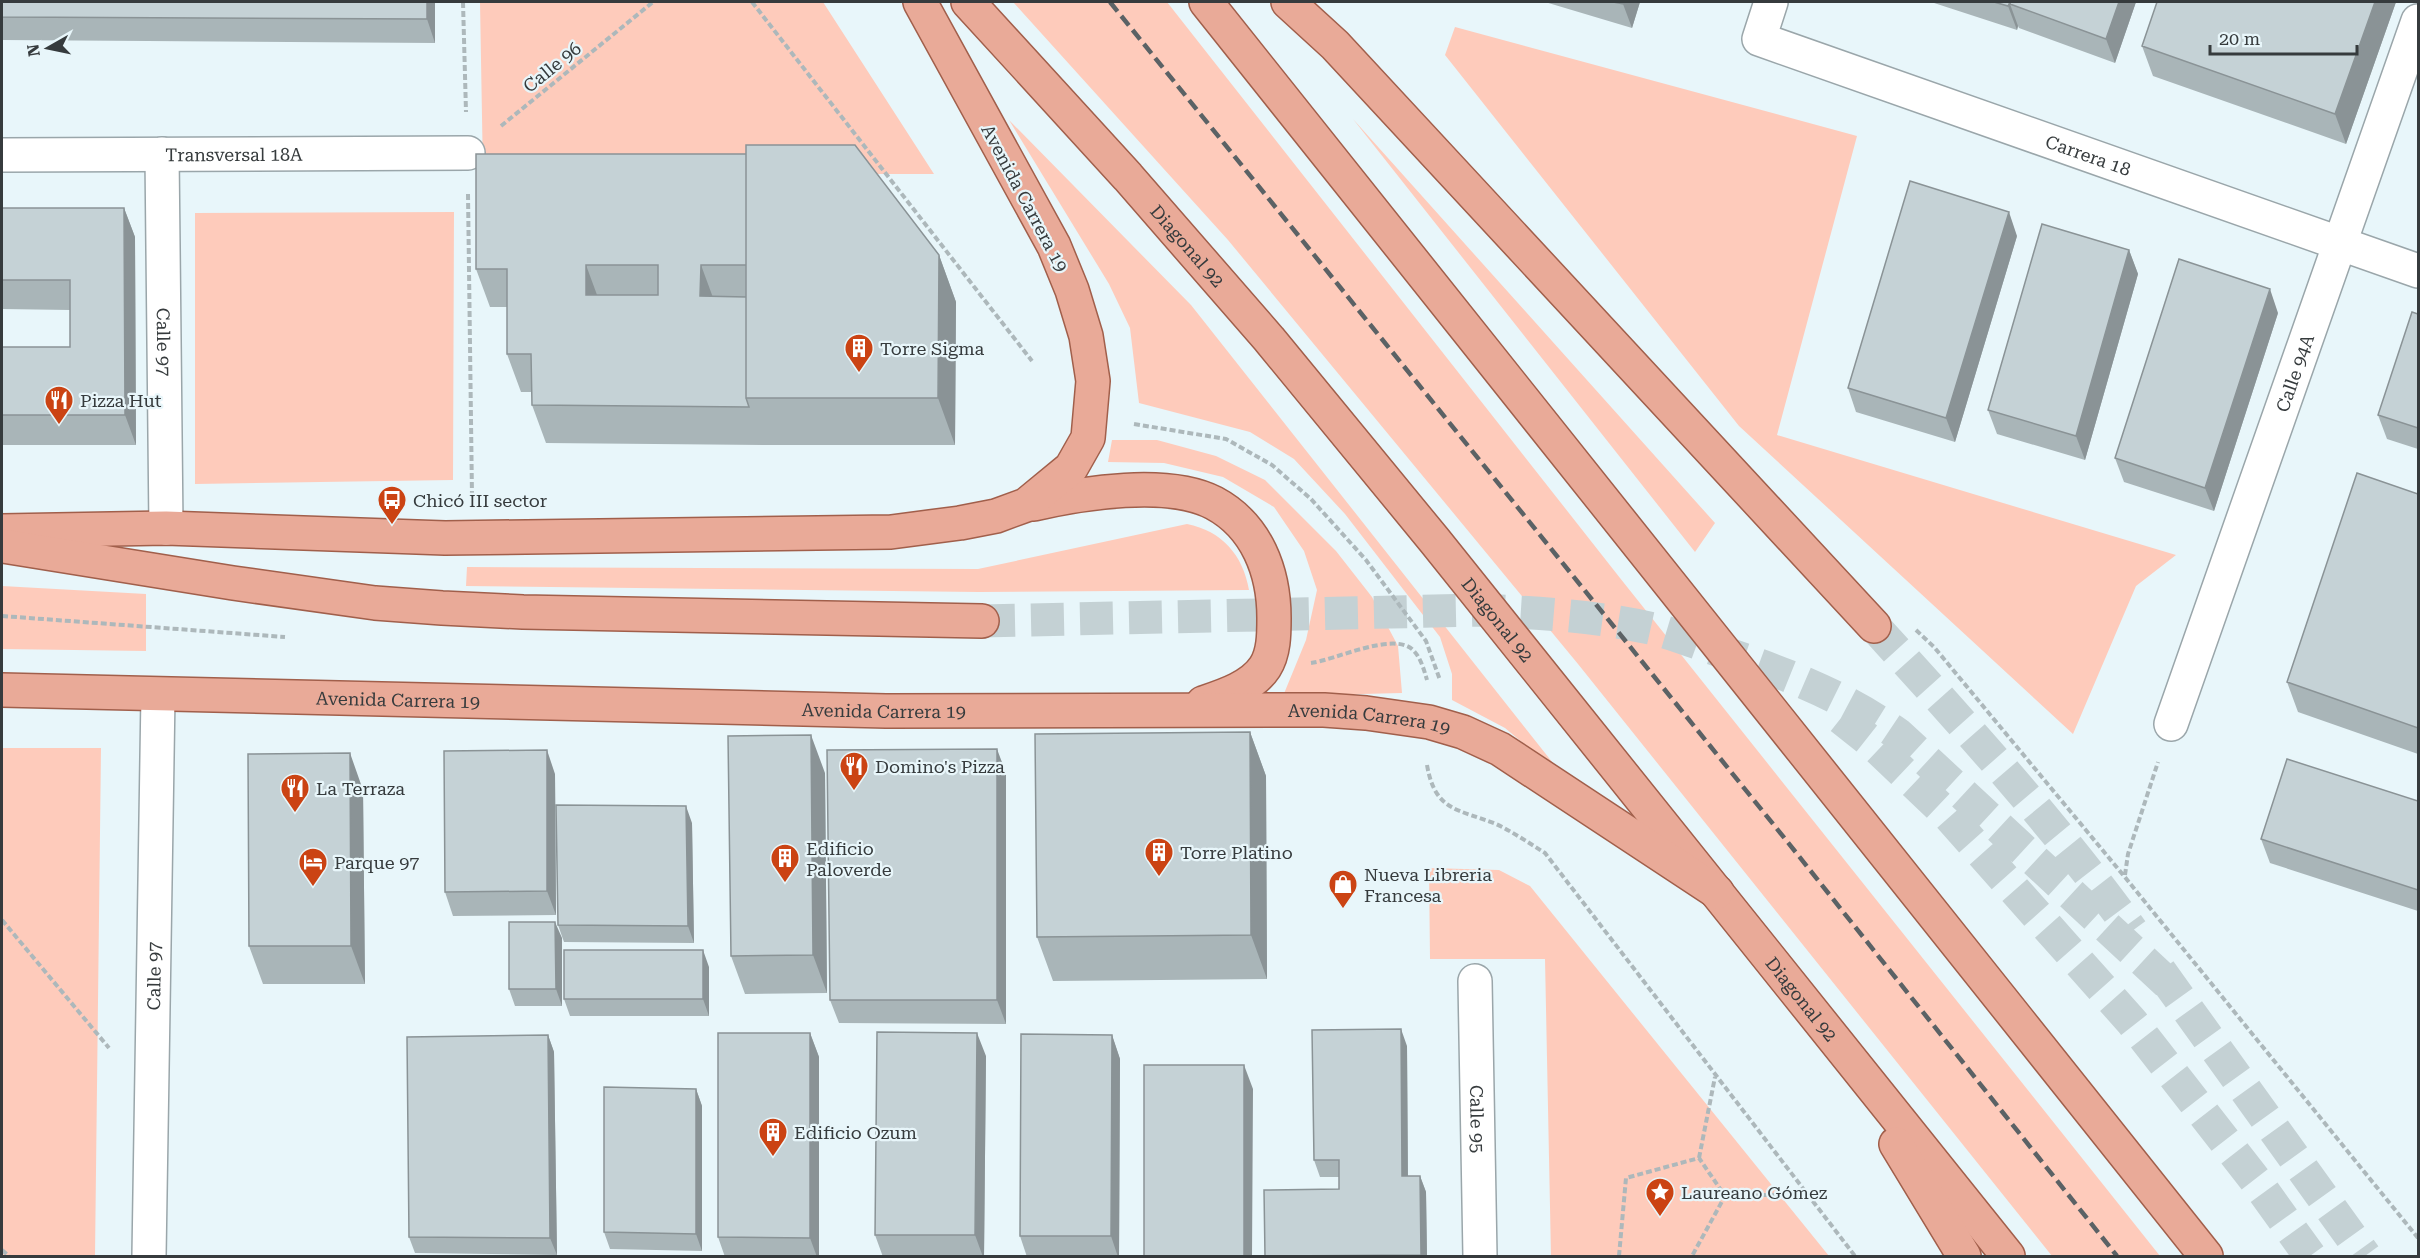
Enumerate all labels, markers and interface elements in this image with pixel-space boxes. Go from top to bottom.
north arrow [18,18,78,78]
scale bar [2210,18,2357,56]
text: 20 m [2219,28,2260,49]
street label: Calle 96 [519,37,585,97]
text: N [23,43,44,58]
street label: Avenida Carrera 19 [977,121,1073,275]
street label: Carrera 18 [2043,130,2134,180]
street label: Transversal 18A [165,143,303,165]
street label: Diagonal 92 [1146,200,1229,291]
street label: Calle 97 [153,308,175,376]
street label: Calle 94A [2271,331,2318,415]
building icon: Torre Sigma [843,332,875,374]
place label: Torre Sigma [880,338,985,359]
restaurant icon: Pizza Hut [43,384,75,426]
place label: Pizza Hut [80,390,162,411]
bus stop icon: Chicó III sector [376,484,408,526]
place label: Chicó III sector [413,490,547,511]
street label: Diagonal 92 [1458,573,1538,666]
street label: Avenida Carrera 19 [316,687,480,712]
street label: Avenida Carrera 19 [801,699,966,722]
street label: Avenida Carrera 19 [1288,699,1453,738]
restaurant icon: Domino's Pizza [838,750,870,792]
place label: Domino's Pizza [875,756,1005,777]
restaurant icon: La Terraza [279,772,311,814]
place label: La Terraza [316,778,405,799]
building icon: Torre Platino [1143,836,1175,878]
place label: Edificio Paloverde [806,838,892,880]
building icon: Edificio Paloverde [769,842,801,884]
place label: Torre Platino [1180,842,1293,863]
hotel icon: Parque 97 [297,846,329,888]
place label: Parque 97 [334,852,419,873]
place label: Nueva Libreria Francesa [1364,864,1492,906]
shop icon: Nueva Libreria Francesa [1327,868,1359,910]
street label: Calle 97 [142,942,165,1010]
street label: Diagonal 92 [1762,952,1842,1045]
street label: Calle 95 [1466,1085,1489,1153]
building icon: Edificio Ozum [757,1116,789,1158]
place label: Edificio Ozum [794,1122,917,1143]
place icon: Laureano Gómez [1644,1176,1676,1218]
place label: Laureano Gómez [1681,1182,1828,1203]

